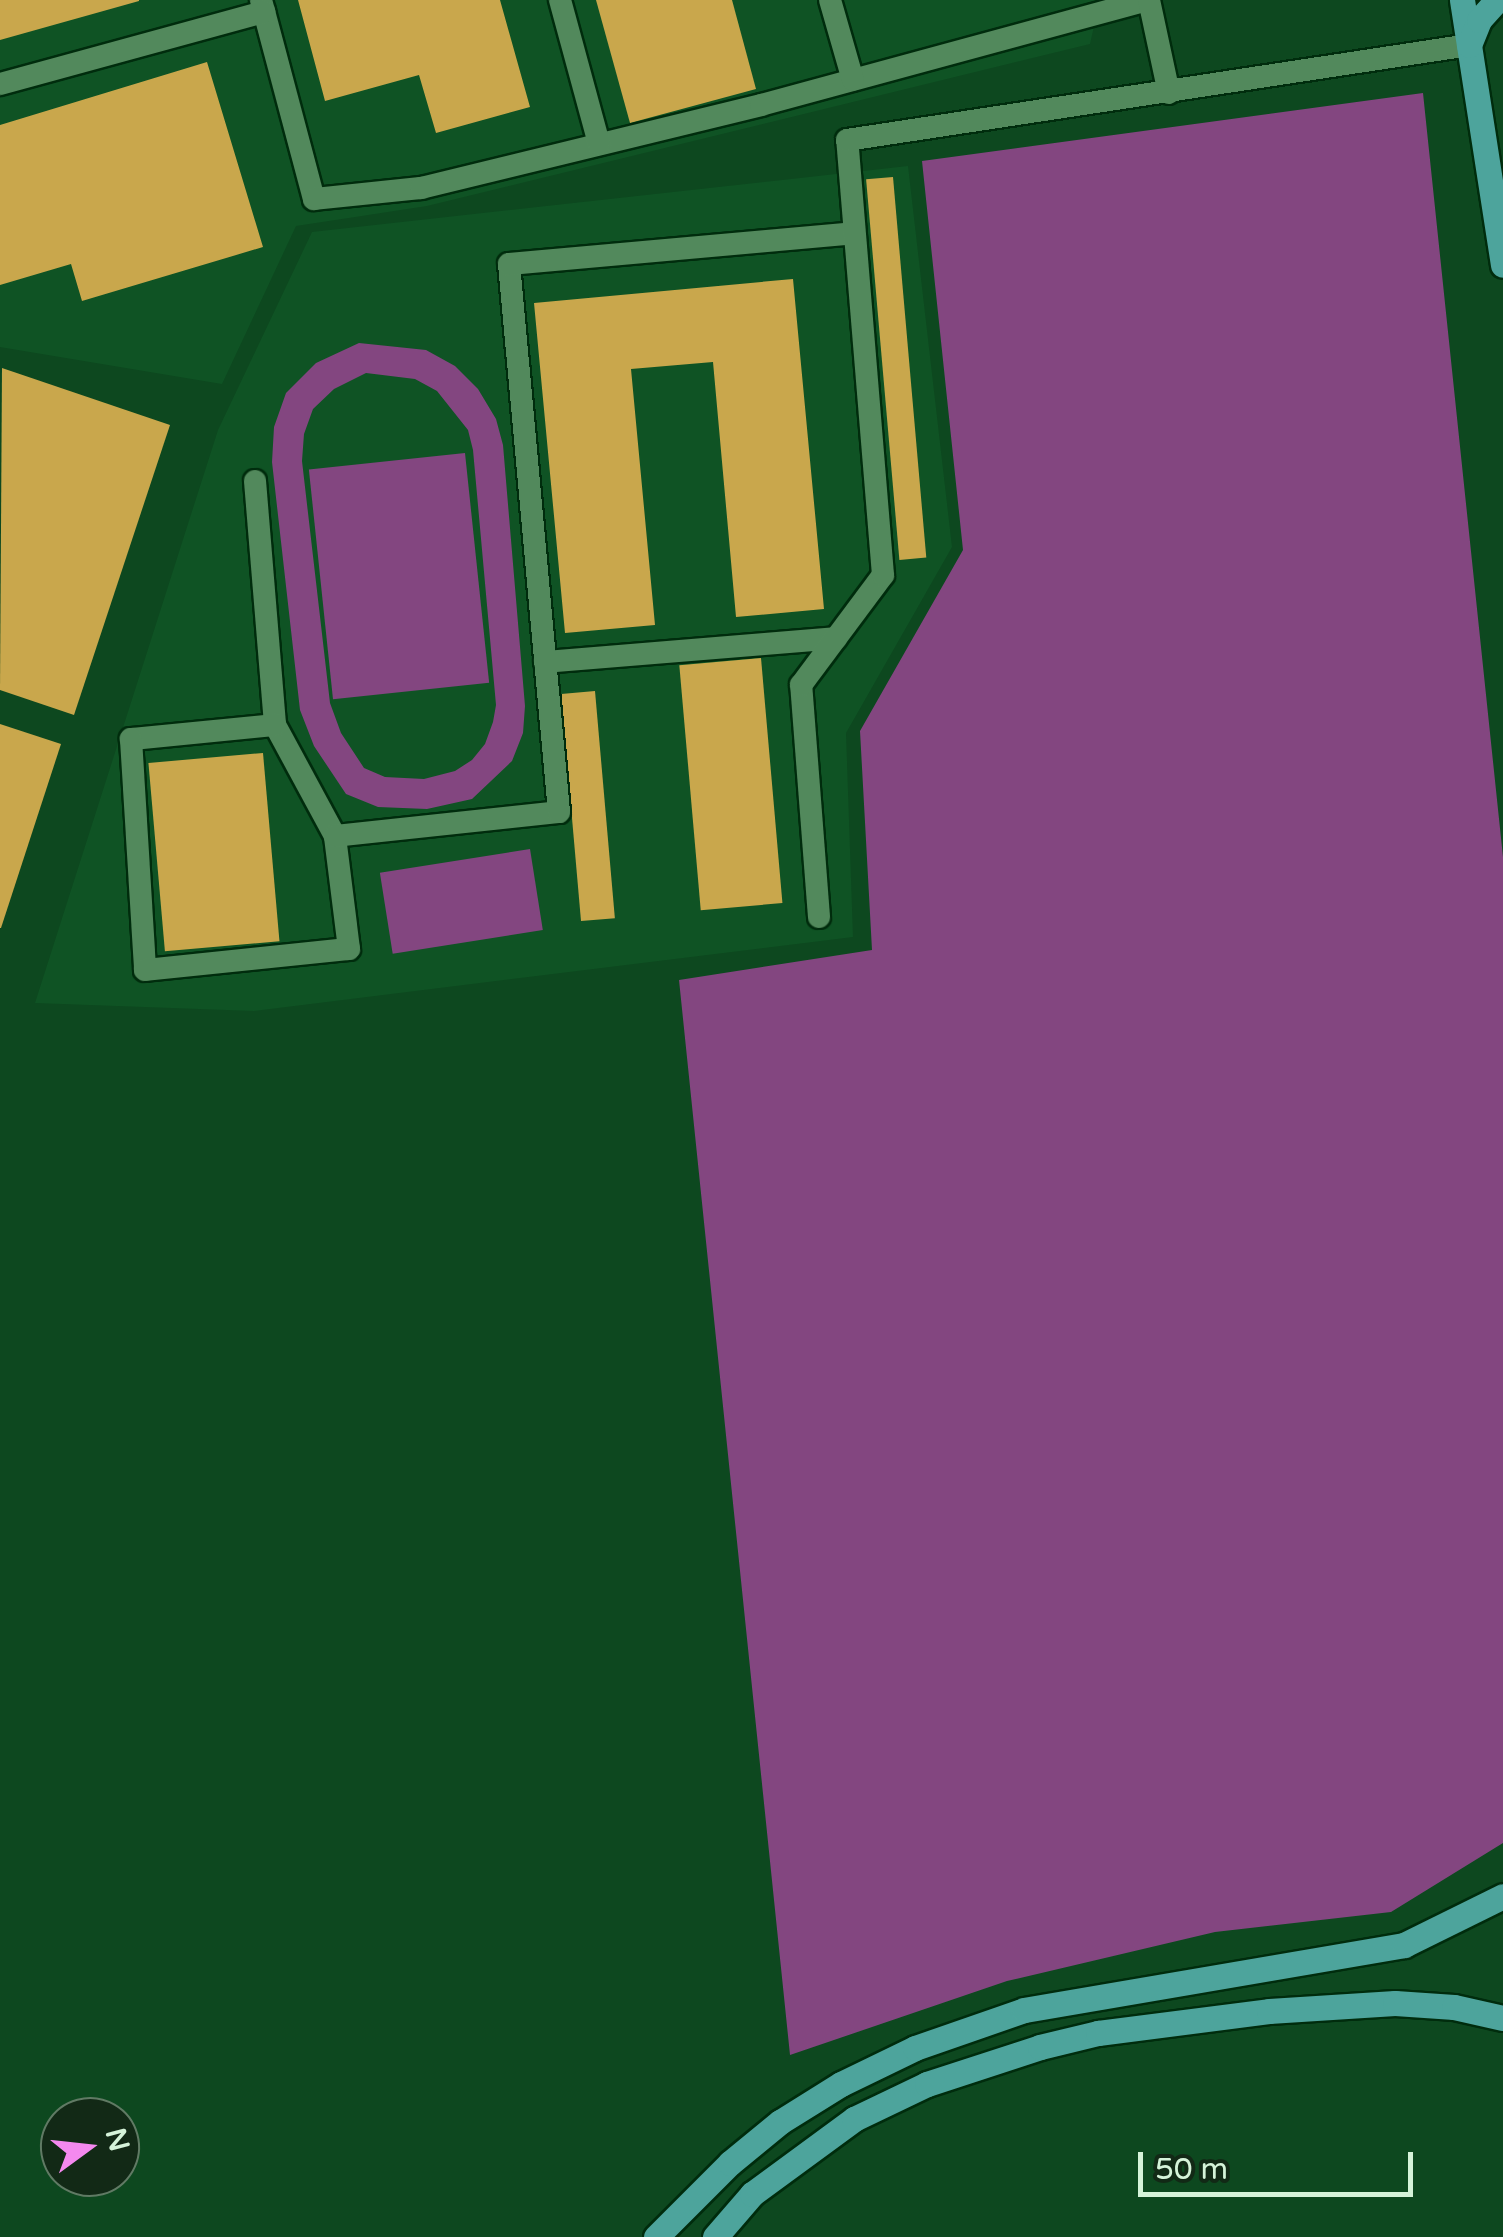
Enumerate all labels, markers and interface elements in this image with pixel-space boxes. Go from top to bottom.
north arrow [40,2097,140,2197]
text: N [98,2124,136,2155]
scale bar [1143,2132,1418,2194]
text: 50 m [1155,2151,1228,2188]

